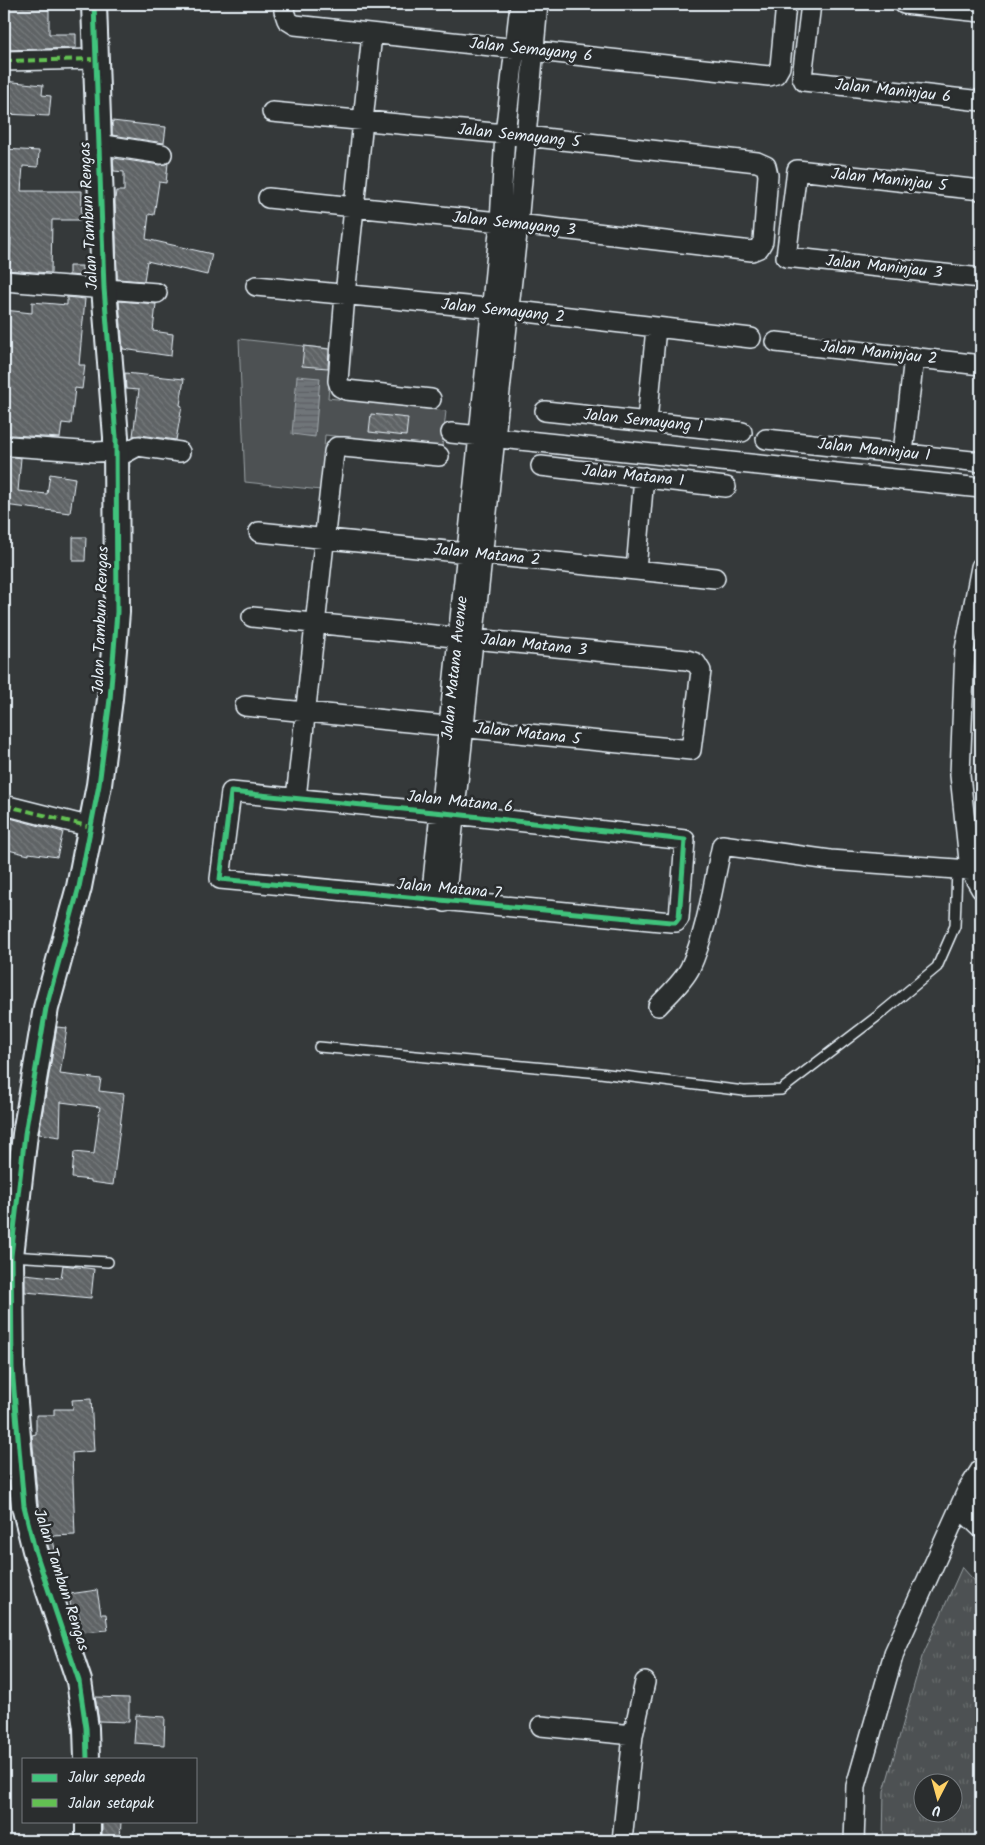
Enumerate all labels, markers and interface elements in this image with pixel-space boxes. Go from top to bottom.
street label: Jalan Semayang 6 [468,31,594,69]
street label: Jalan Maninjau 6 [834,72,952,110]
street label: Jalan Semayang 5 [456,117,583,155]
street label: Jalan Tambun Rengas [73,141,105,291]
street label: Jalan Maninjau 5 [830,161,950,199]
street label: Jalan Semayang 3 [451,205,577,243]
street label: Jalan Maninjau 3 [824,248,944,286]
street label: Jalan Semayang 2 [440,292,566,330]
street label: Jalan Maninjau 2 [819,334,939,372]
street label: Jalan Semayang 1 [582,402,704,440]
street label: Jalan Maninjau 1 [816,432,932,468]
street label: Jalan Matana 1 [581,458,685,494]
street label: Jalan Matana 2 [433,537,541,573]
street label: Jalan Tambun Rengas [86,545,116,694]
street label: Jalan Matana Avenue [435,595,475,741]
street label: Jalan Matana 3 [480,627,588,663]
street label: Jalan Matana 5 [474,716,584,752]
street label: Jalan Matana 6 [406,784,514,820]
street label: Jalan Matana 7 [396,872,503,906]
street label: Jalan Tambun Rengas [26,1506,96,1655]
legend [22,1758,198,1822]
text: Jalur sepeda [68,1766,146,1790]
north arrow [912,1772,962,1822]
text: Jalan setapak [68,1792,155,1816]
text: U [931,1798,942,1821]

